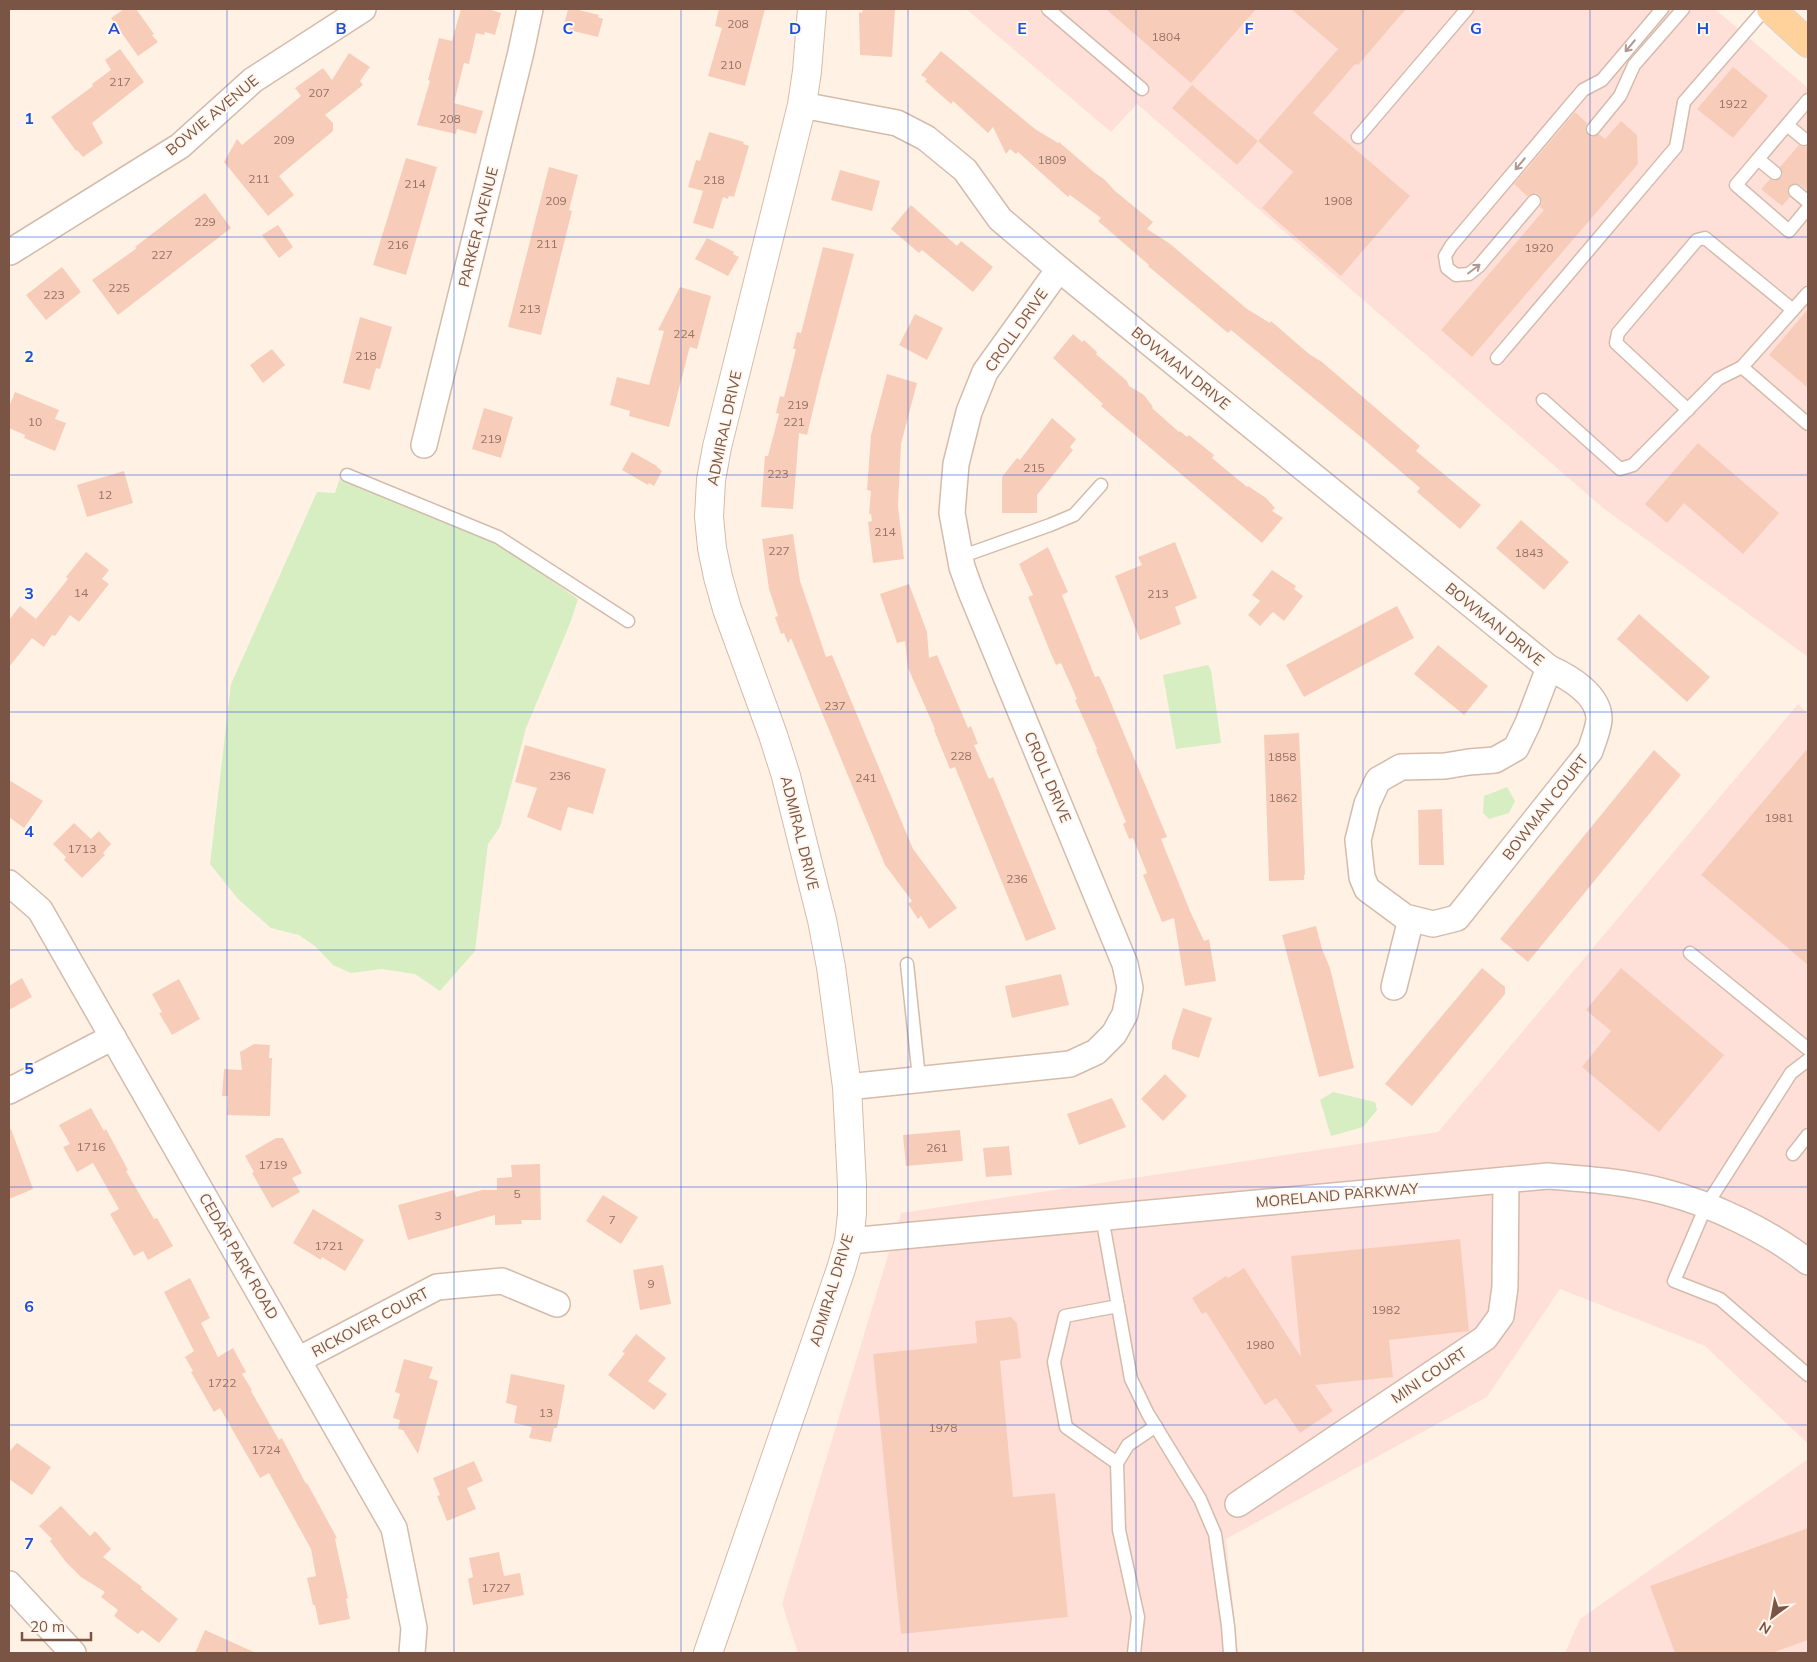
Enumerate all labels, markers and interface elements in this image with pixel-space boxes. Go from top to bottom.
house number: 208 [727,16,749,31]
text: A [108,18,120,38]
text: B [335,18,347,38]
text: C [563,18,574,38]
text: D [789,18,801,38]
text: E [1017,18,1027,38]
text: F [1244,18,1254,38]
text: G [1470,18,1482,38]
text: H [1697,18,1709,38]
house number: 1804 [1152,29,1180,44]
one-way arrow [1625,39,1636,52]
house number: 210 [720,57,742,72]
street label: BOWIE AVENUE [162,71,262,159]
house number: 217 [109,74,131,89]
house number: 207 [308,85,330,100]
house number: 1922 [1719,96,1747,111]
text: 1 [24,108,34,128]
house number: 208 [439,111,461,126]
house number: 209 [273,132,295,147]
house number: 1809 [1038,152,1066,167]
one-way arrow [1515,157,1526,170]
street label: PARKER AVENUE [454,165,502,289]
house number: 211 [248,171,270,186]
house number: 218 [703,172,725,187]
house number: 214 [404,176,426,191]
house number: 209 [545,193,567,208]
house number: 1908 [1324,193,1352,208]
house number: 229 [194,214,216,229]
house number: 211 [536,236,558,251]
house number: 216 [387,237,409,252]
house number: 1920 [1525,240,1553,255]
house number: 227 [151,247,173,262]
one-way arrow [1467,263,1480,274]
house number: 225 [108,280,130,295]
street label: CROLL DRIVE [980,285,1052,375]
house number: 223 [43,287,65,302]
house number: 213 [519,301,541,316]
street label: BOWMAN DRIVE [1128,322,1235,414]
house number: 224 [673,326,695,341]
text: 2 [24,346,34,366]
house number: 218 [355,348,377,363]
street label: ADMIRAL DRIVE [703,369,745,487]
house number: 219 [787,397,809,412]
house number: 10 [28,414,42,429]
house number: 221 [783,414,805,429]
house number: 219 [480,431,502,446]
house number: 215 [1023,460,1045,475]
house number: 223 [767,466,789,481]
house number: 12 [98,487,112,502]
house number: 214 [874,524,896,539]
house number: 227 [768,543,790,558]
house number: 1843 [1515,545,1543,560]
street label: BOWMAN DRIVE [1442,578,1549,670]
text: 3 [24,583,34,603]
house number: 14 [74,585,88,600]
house number: 213 [1147,586,1169,601]
house number: 237 [824,698,846,713]
street label: CROLL DRIVE [1020,729,1076,826]
house number: 228 [950,748,972,763]
house number: 1858 [1268,749,1296,764]
street label: BOWMAN COURT [1498,750,1592,864]
house number: 236 [549,768,571,783]
house number: 241 [855,770,877,785]
street label: ADMIRAL DRIVE [777,774,823,892]
house number: 1862 [1269,790,1297,805]
house number: 1981 [1765,810,1793,825]
text: 4 [24,821,34,841]
house number: 1713 [68,841,96,856]
house number: 236 [1006,871,1028,886]
text: 5 [24,1058,34,1078]
house number: 1716 [77,1139,105,1154]
house number: 261 [926,1140,948,1155]
house number: 1719 [259,1157,287,1172]
street label: MORELAND PARKWAY [1255,1178,1420,1212]
house number: 5 [513,1186,521,1201]
street label: CEDAR PARK ROAD [195,1189,283,1323]
house number: 3 [434,1208,442,1223]
house number: 7 [608,1212,616,1227]
street label: ADMIRAL DRIVE [805,1231,857,1349]
house number: 1721 [315,1238,343,1253]
house number: 9 [647,1276,655,1291]
street label: RICKOVER COURT [308,1283,432,1361]
text: 6 [24,1296,34,1316]
house number: 1982 [1372,1302,1400,1317]
house number: 1980 [1246,1337,1274,1352]
street label: MINI COURT [1387,1343,1471,1407]
house number: 1722 [208,1375,236,1390]
house number: 13 [539,1405,553,1420]
house number: 1978 [929,1420,957,1435]
house number: 1724 [252,1442,280,1457]
text: 7 [24,1533,34,1553]
house number: 1727 [482,1580,510,1595]
north arrow [1747,1592,1797,1642]
scale bar [22,1610,91,1642]
text: 20 m [30,1617,65,1636]
text: N [1756,1618,1774,1638]

